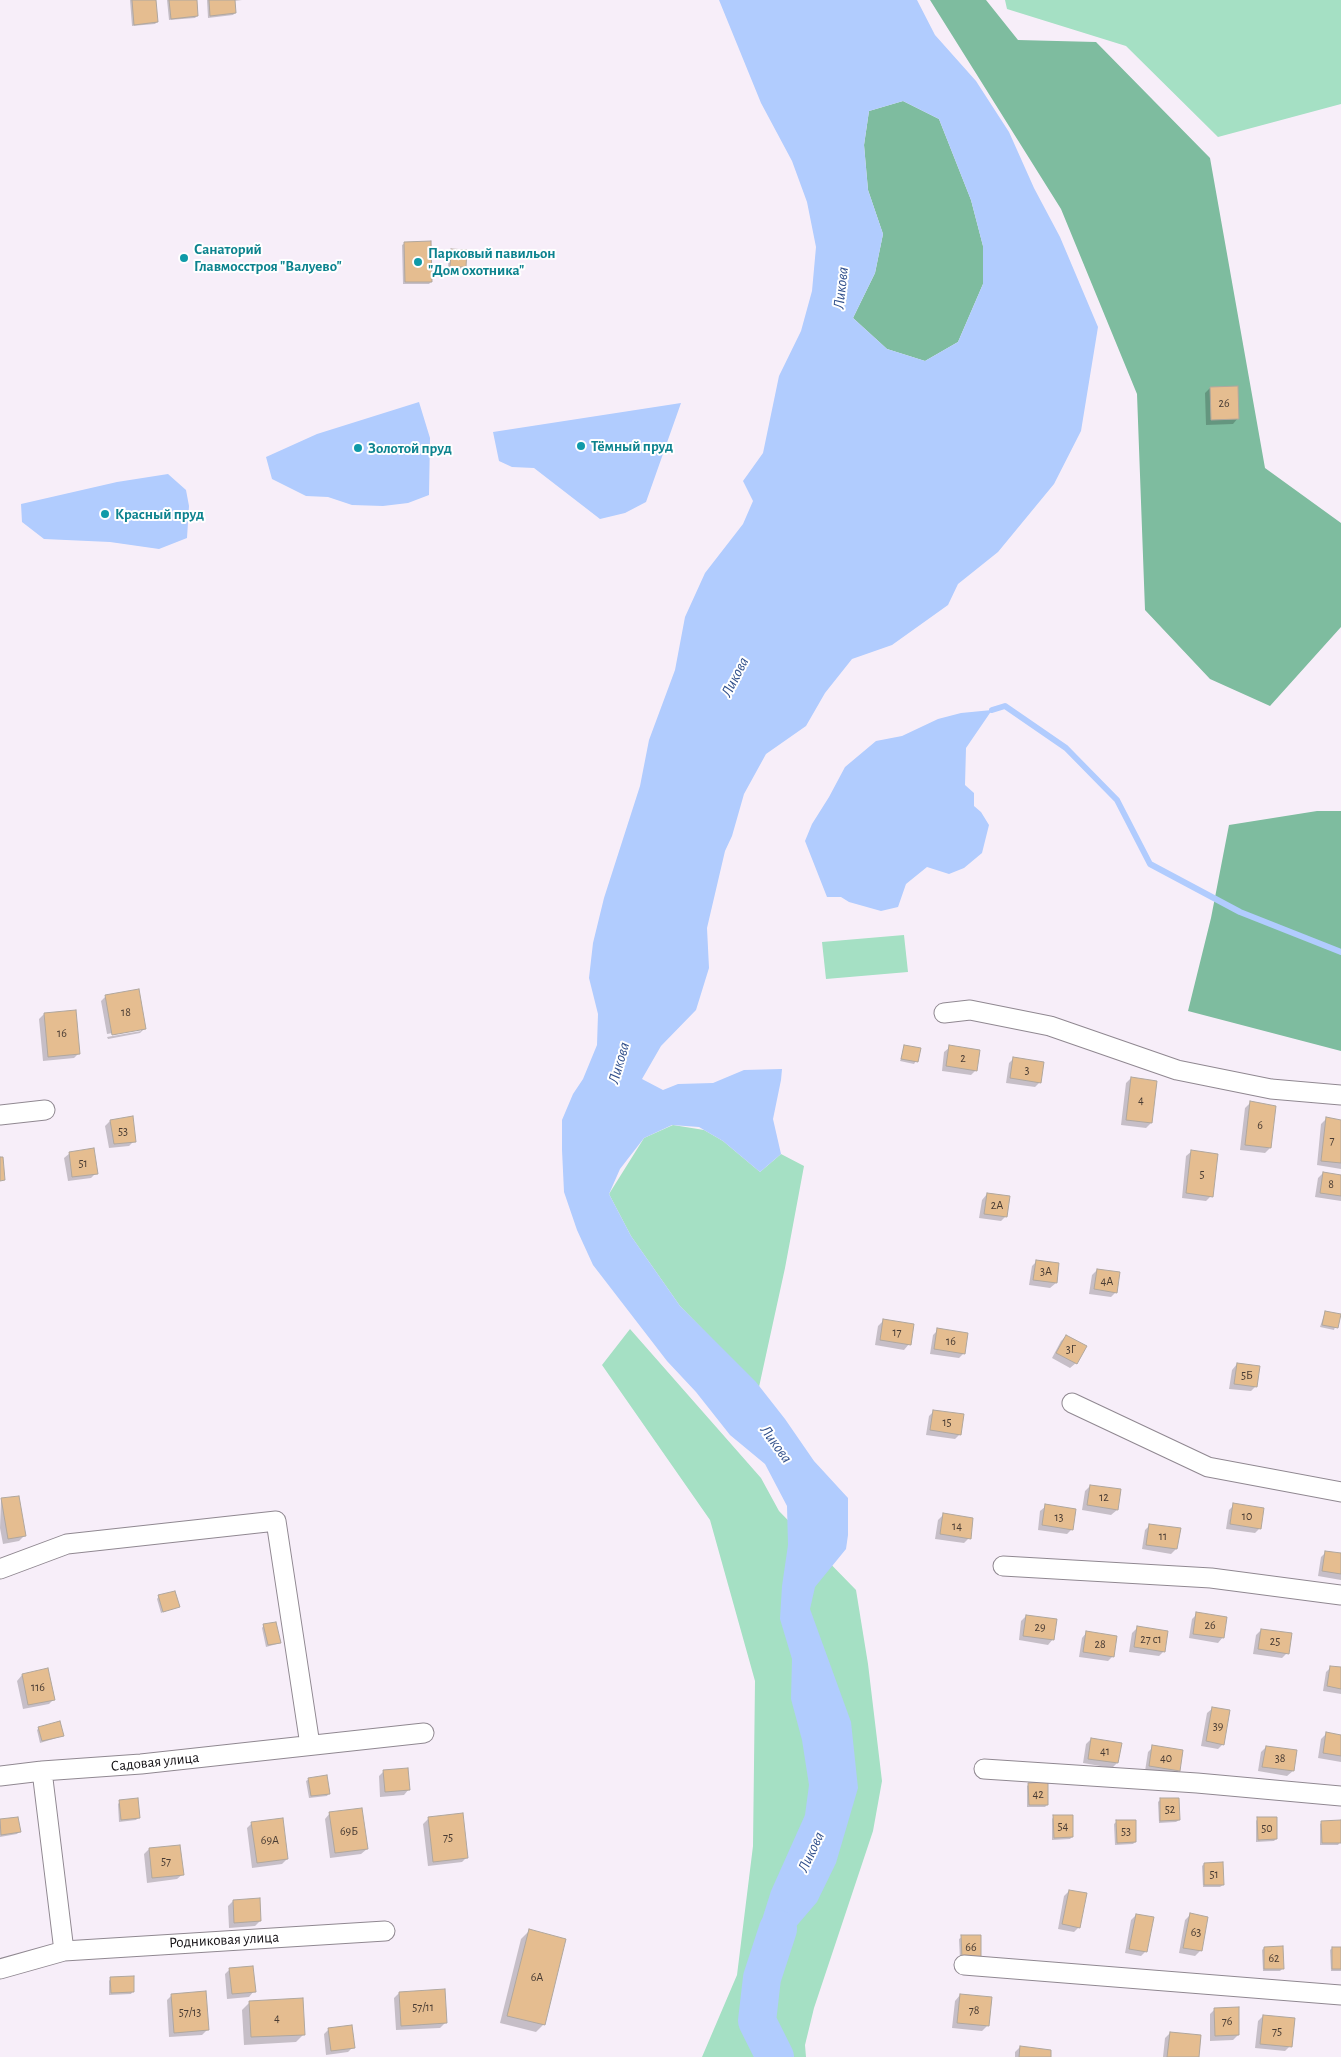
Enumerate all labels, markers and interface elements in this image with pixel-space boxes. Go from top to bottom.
place label: Санаторий Главмосстроя "Валуево" [194,240,342,275]
place label: Парковый павильон "Дом охотника" [428,244,556,279]
marker: Санаторий Главмосстроя "Валуево" [178,252,190,264]
marker: Парковый павильон "Дом охотника" [412,256,424,268]
water label: Ликова [829,266,853,310]
house number: 26 [1218,396,1230,410]
place label: Тёмный пруд [591,437,673,455]
place label: Золотой пруд [368,439,452,457]
marker: Тёмный пруд [575,440,587,452]
marker: Золотой пруд [352,442,364,454]
place label: Красный пруд [115,505,204,523]
marker: Красный пруд [99,508,111,520]
water label: Ликова [717,654,753,700]
house number: 18 [121,1005,131,1019]
house number: 16 [57,1026,67,1040]
water label: Ликова [604,1040,634,1086]
house number: 2 [960,1051,966,1065]
house number: 3 [1025,1063,1029,1077]
house number: 4 [1138,1093,1144,1107]
house number: 6 [1257,1118,1263,1132]
house number: 53 [118,1124,128,1138]
house number: 7 [1329,1133,1335,1147]
house number: 51 [78,1156,88,1170]
house number: 5 [1199,1167,1205,1181]
house number: 8 [1328,1177,1334,1191]
house number: 2А [991,1198,1003,1212]
house number: 3А [1040,1264,1052,1278]
house number: 4А [1101,1274,1113,1288]
house number: 17 [892,1325,902,1339]
house number: 16 [946,1334,956,1348]
house number: 3Г [1066,1342,1076,1356]
house number: 5Б [1241,1368,1253,1382]
house number: 15 [942,1415,952,1429]
water label: Ликова [756,1421,796,1467]
house number: 12 [1099,1490,1109,1504]
house number: 10 [1242,1509,1252,1523]
house number: 13 [1054,1510,1064,1524]
house number: 14 [952,1519,962,1533]
house number: 11 [1159,1529,1167,1543]
house number: 26 [1204,1618,1216,1632]
house number: 29 [1034,1620,1046,1634]
house number: 27 с1 [1140,1632,1162,1646]
house number: 25 [1270,1634,1280,1648]
house number: 28 [1094,1637,1106,1651]
house number: 116 [31,1680,45,1694]
house number: 39 [1213,1719,1223,1733]
house number: 41 [1100,1744,1110,1758]
street label: Садовая улица [110,1748,200,1776]
house number: 40 [1160,1751,1172,1765]
house number: 38 [1275,1751,1285,1765]
house number: 42 [1032,1787,1044,1801]
house number: 52 [1165,1802,1175,1816]
house number: 54 [1058,1819,1068,1833]
house number: 50 [1261,1821,1273,1835]
house number: 69Б [340,1824,358,1838]
house number: 53 [1121,1824,1131,1838]
water label: Ликова [793,1829,829,1875]
house number: 75 [443,1830,453,1844]
house number: 69А [261,1833,279,1847]
house number: 57 [161,1854,171,1868]
house number: 51 [1209,1867,1219,1881]
house number: 63 [1191,1925,1201,1939]
street label: Родниковая улица [169,1928,279,1952]
house number: 66 [965,1940,977,1954]
house number: 62 [1268,1951,1280,1965]
house number: 6А [531,1970,543,1984]
house number: 57/11 [412,2000,434,2014]
house number: 78 [969,2003,979,2017]
house number: 57/13 [179,2005,201,2019]
house number: 4 [274,2011,280,2025]
house number: 76 [1222,2014,1232,2028]
house number: 75 [1272,2024,1282,2038]

